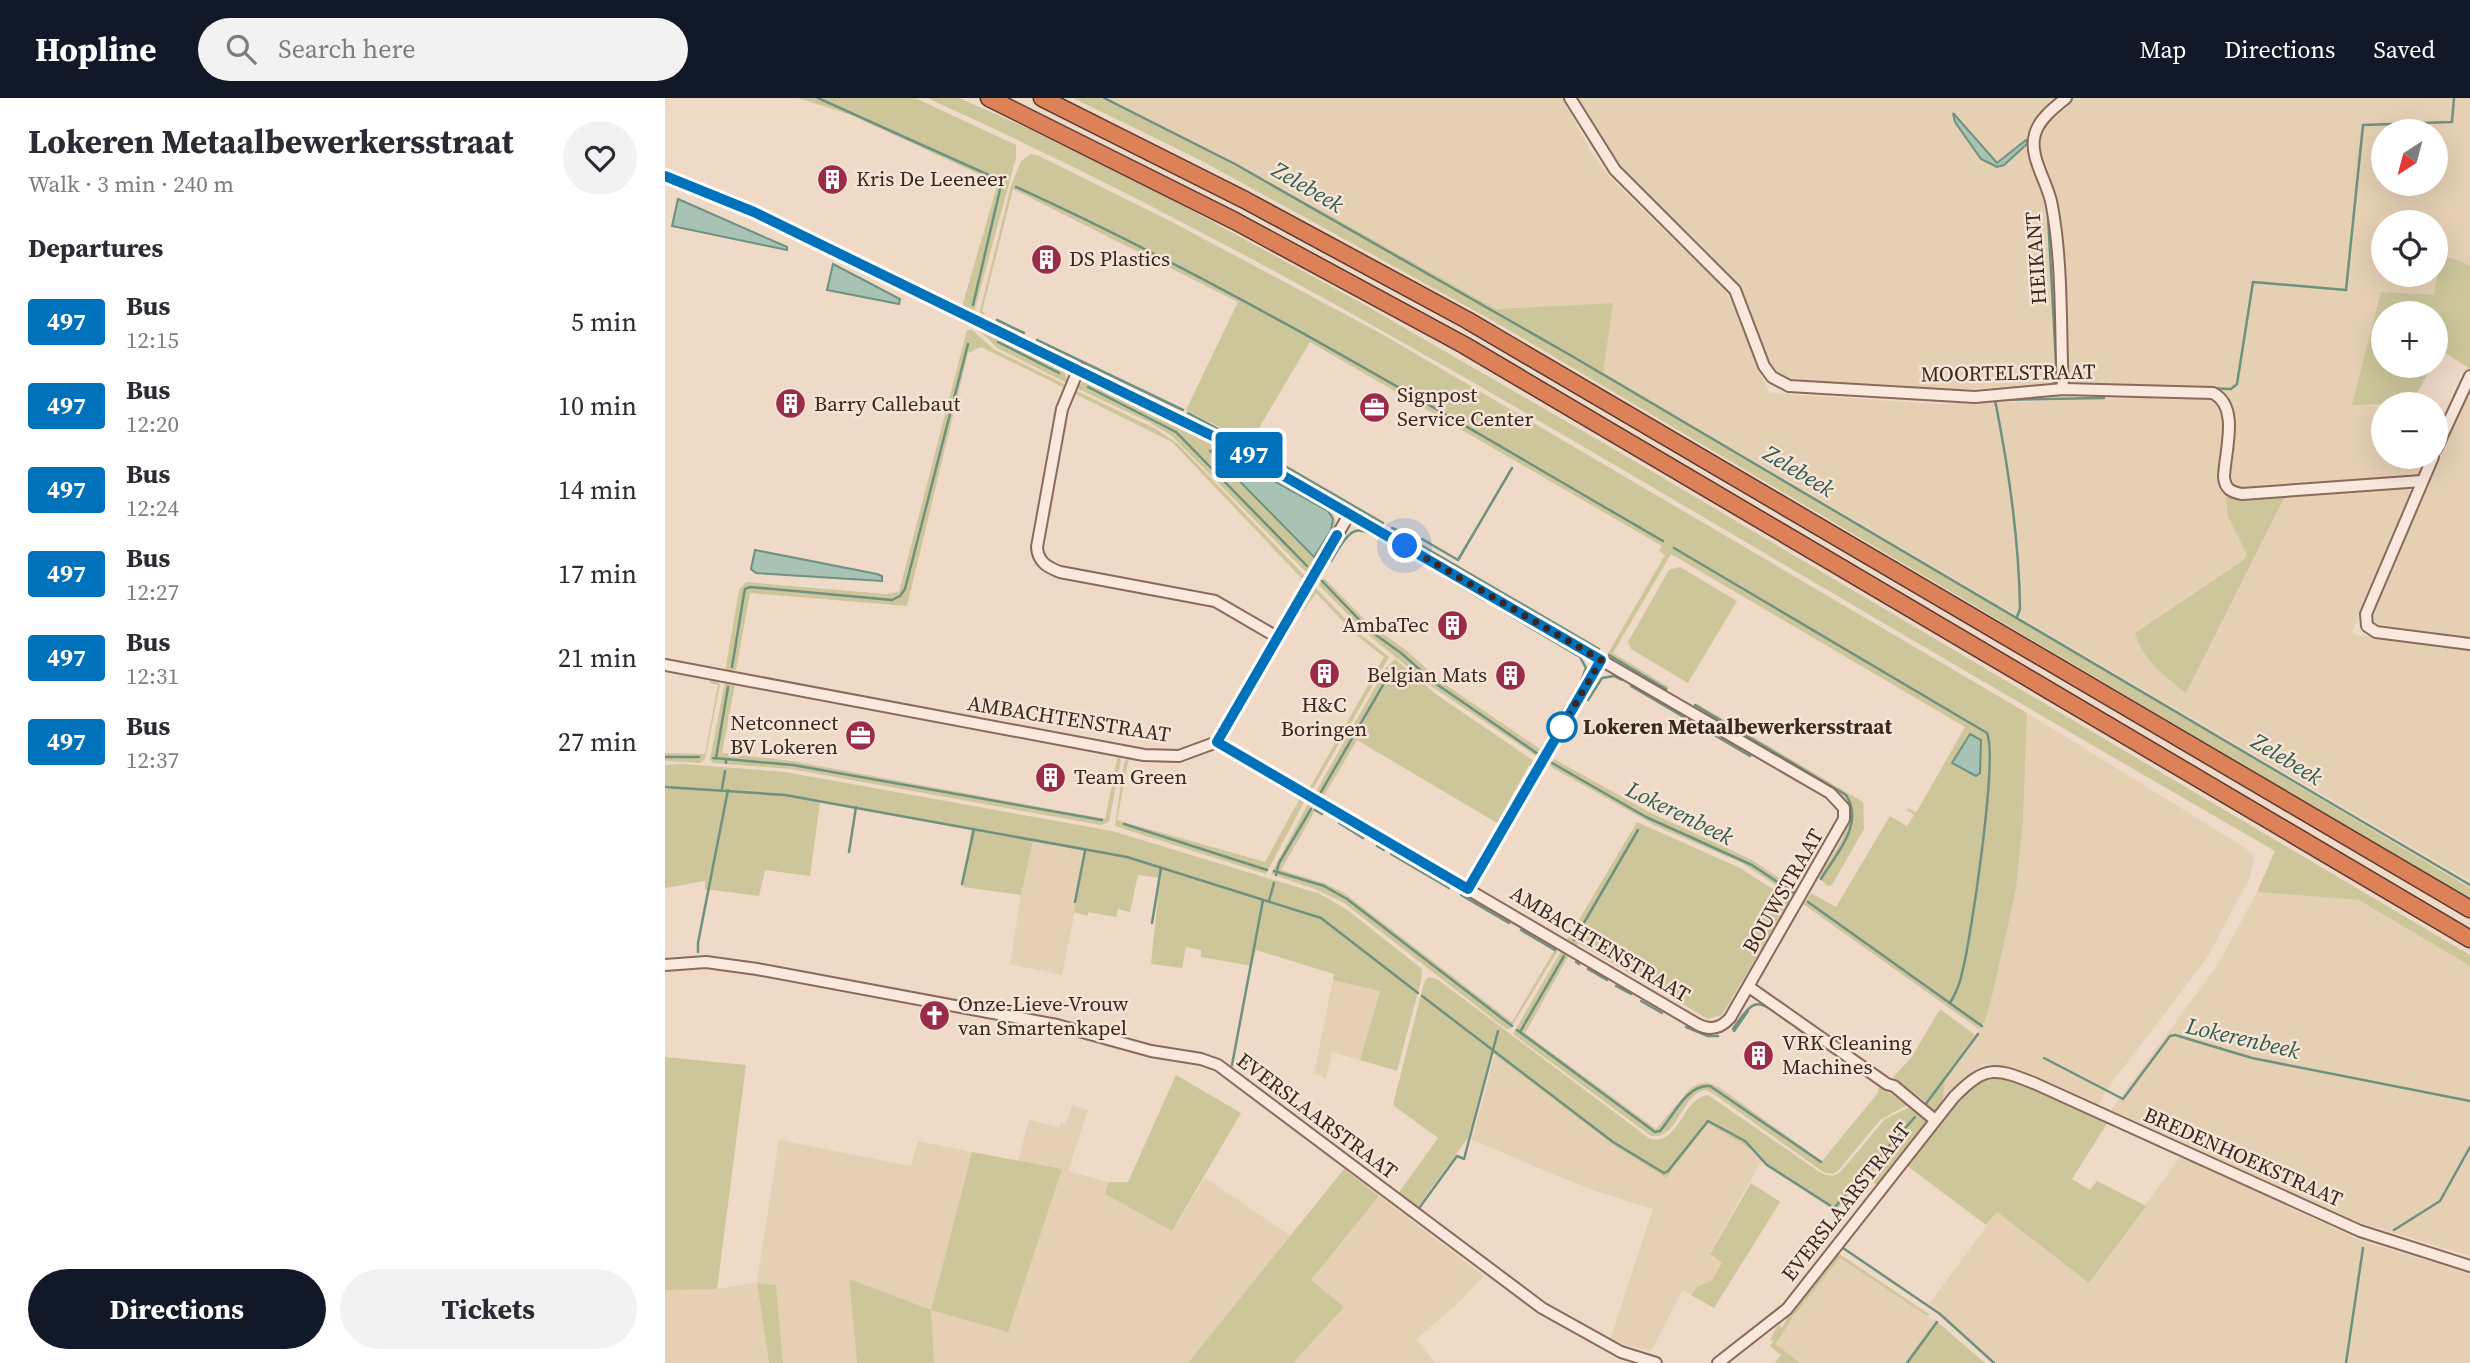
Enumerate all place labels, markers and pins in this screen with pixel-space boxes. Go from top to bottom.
building icon: Kris De Leeneer [816,162,850,196]
place label: Kris De Leeneer [856,164,1007,193]
building icon: DS Plastics [1029,242,1063,276]
place label: DS Plastics [1069,244,1170,273]
place label: Signpost Service Center [1397,380,1533,433]
building icon: Barry Callebaut [774,387,808,421]
place label: Barry Callebaut [814,389,960,418]
office icon: Signpost Service Center [1357,390,1391,424]
building icon: AmbaTec [1435,608,1469,642]
place label: AmbaTec [1342,610,1429,639]
building icon: H&C Boringen [1307,656,1341,690]
building icon: Belgian Mats [1493,658,1527,692]
place label: Belgian Mats [1367,660,1487,689]
place label: H&C Boringen [1281,690,1368,743]
place label: Netconnect BV Lokeren [730,708,838,761]
marker: Lokeren Metaalbewerkersstraat [1547,712,1577,742]
place label: Lokeren Metaalbewerkersstraat [1583,712,1892,741]
office icon: Netconnect BV Lokeren [844,718,878,752]
building icon: Team Green [1034,760,1068,794]
place label: Team Green [1074,762,1188,791]
place label: Onze-Lieve-Vrouw van Smartenkapel [958,989,1129,1042]
church icon: Onze-Lieve-Vrouw van Smartenkapel [918,999,952,1033]
place label: VRK Cleaning Machines [1782,1028,1912,1081]
building icon: VRK Cleaning Machines [1742,1038,1776,1072]

